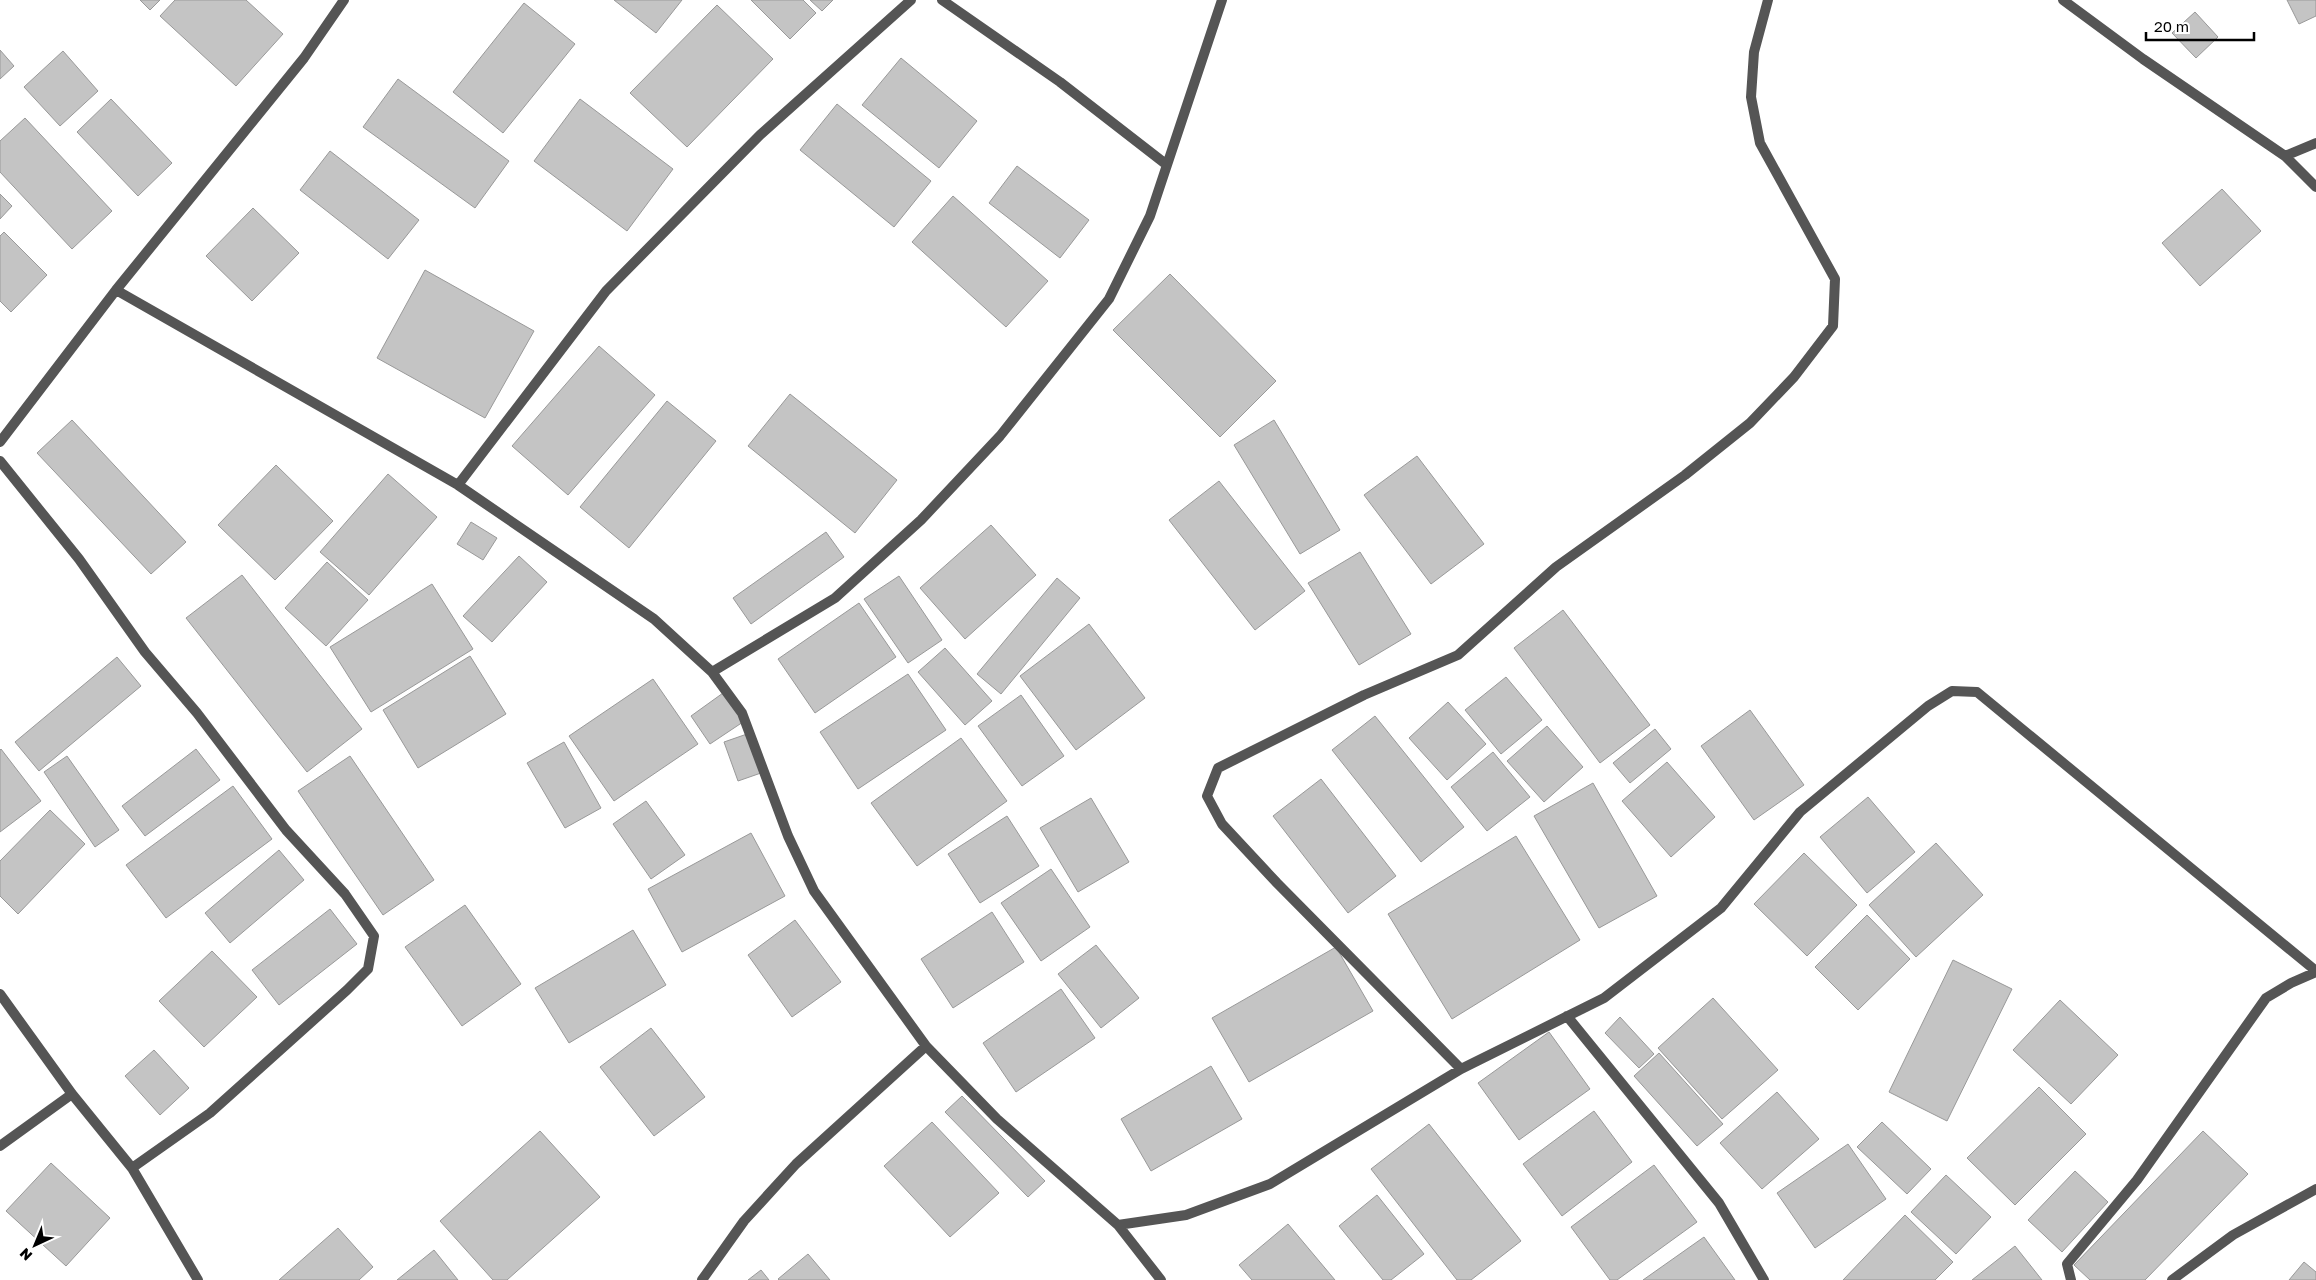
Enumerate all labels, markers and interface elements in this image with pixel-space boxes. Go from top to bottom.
scale bar [2146,10,2254,42]
text: 20 m [2154,17,2189,35]
north arrow [10,1220,60,1270]
text: N [16,1245,35,1265]

